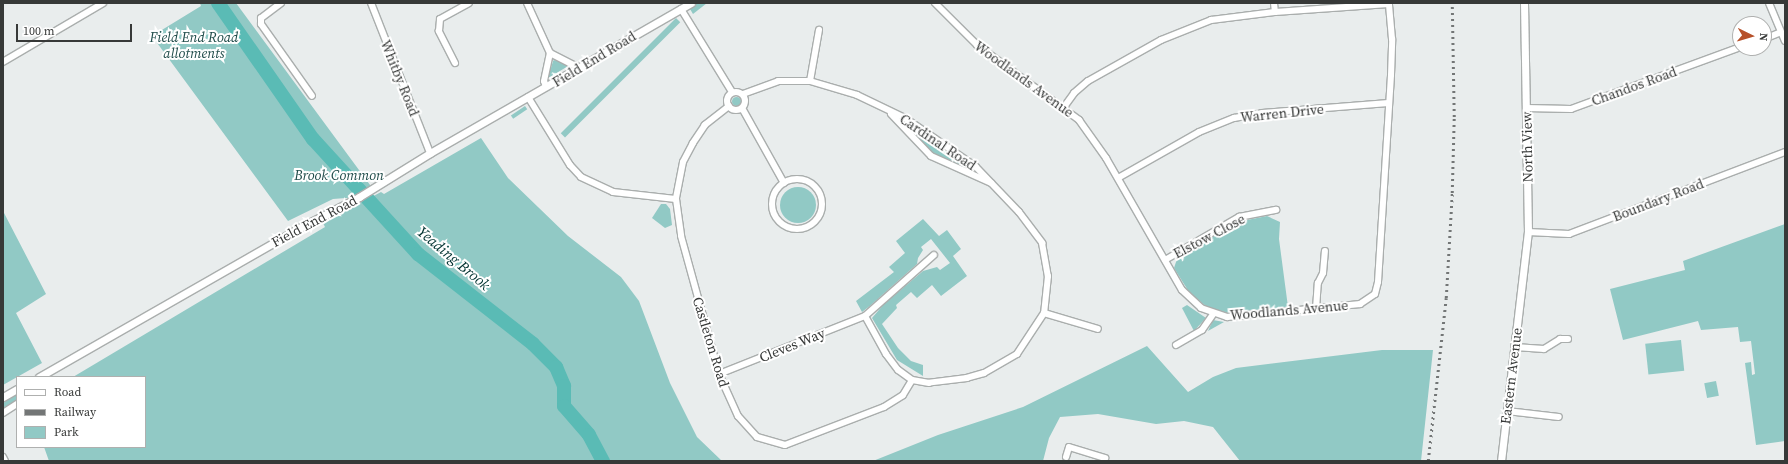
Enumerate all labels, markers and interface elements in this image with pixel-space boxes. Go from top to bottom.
scale bar [18,16,134,42]
north arrow [1732,16,1772,56]
text: 100 m [23,23,55,39]
street label: Field End Road [549,28,639,90]
park label: Field End Road allotments [150,29,238,62]
text: N [1756,32,1771,42]
street label: Whitby Road [377,37,423,119]
street label: Woodlands Avenue [971,37,1077,121]
street label: Chandos Road [1589,63,1679,109]
street label: Warren Drive [1239,100,1325,126]
street label: Cardinal Road [897,110,979,174]
street label: North View [1518,111,1536,183]
park label: Brook Common [294,167,384,183]
street label: Boundary Road [1610,175,1706,225]
street label: Field End Road [268,191,360,251]
street label: Elstow Close [1170,210,1248,262]
water label: Yeading Brook [414,222,494,294]
street label: Castleton Road [689,295,733,389]
street label: Woodlands Avenue [1229,296,1349,324]
street label: Cleves Way [756,324,828,366]
street label: Eastern Avenue [1497,327,1525,425]
legend [16,376,146,448]
text: Road [54,384,81,400]
text: Railway [54,404,96,420]
text: Park [54,424,79,440]

